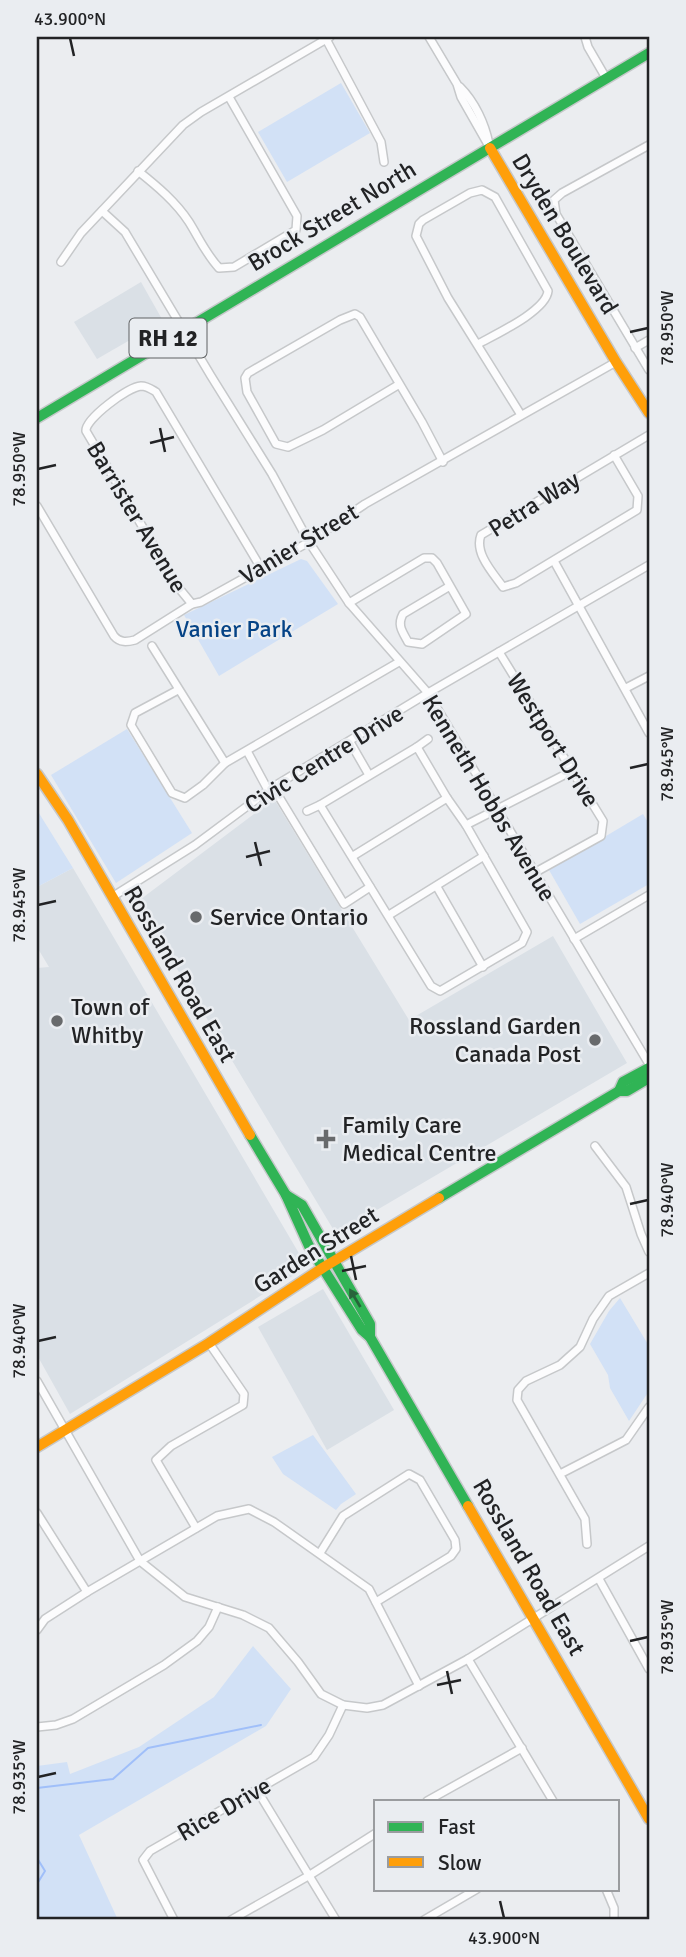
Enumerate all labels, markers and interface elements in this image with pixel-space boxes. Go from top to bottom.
text: 43.900°N [34,8,106,30]
street label: Dryden Boulevard [505,148,625,320]
street label: Brock Street North [242,154,422,278]
text: 78.950°W [656,290,678,366]
road number: RH 12 [130,318,206,358]
text: 78.950°W [8,431,30,507]
street label: Barrister Avenue [80,436,194,598]
street label: Petra Way [483,464,585,544]
street label: Vanier Street [234,497,364,591]
park label: Vanier Park [176,614,292,644]
street label: Westport Drive [500,667,606,813]
street label: Kenneth Hobbs Avenue [415,689,563,907]
street label: Civic Centre Drive [239,698,409,820]
text: 78.945°W [656,726,678,802]
text: 78.945°W [8,867,30,943]
street label: Rossland Road East [117,880,243,1068]
place label: Service Ontario [210,902,368,932]
marker: Service Ontario [188,909,204,925]
place label: Town of Whitby [71,992,150,1050]
place label: Rossland Garden Canada Post [409,1011,581,1069]
marker: Town of Whitby [49,1013,65,1029]
marker: Rossland Garden Canada Post [587,1032,603,1048]
place label: Family Care Medical Centre [342,1110,497,1168]
marker: Family Care Medical Centre [316,1129,336,1149]
text: 78.940°W [656,1162,678,1238]
street label: Garden Street [248,1200,384,1300]
one-way arrow [349,1289,362,1308]
text: 78.940°W [8,1303,30,1379]
street label: Rossland Road East [466,1473,592,1661]
text: 78.935°W [656,1599,678,1675]
text: 78.935°W [8,1739,30,1815]
street label: Rice Drive [172,1770,276,1848]
legend [374,1800,620,1890]
text: Fast [438,1814,475,1840]
text: Slow [438,1850,482,1876]
text: 43.900°N [468,1927,540,1949]

